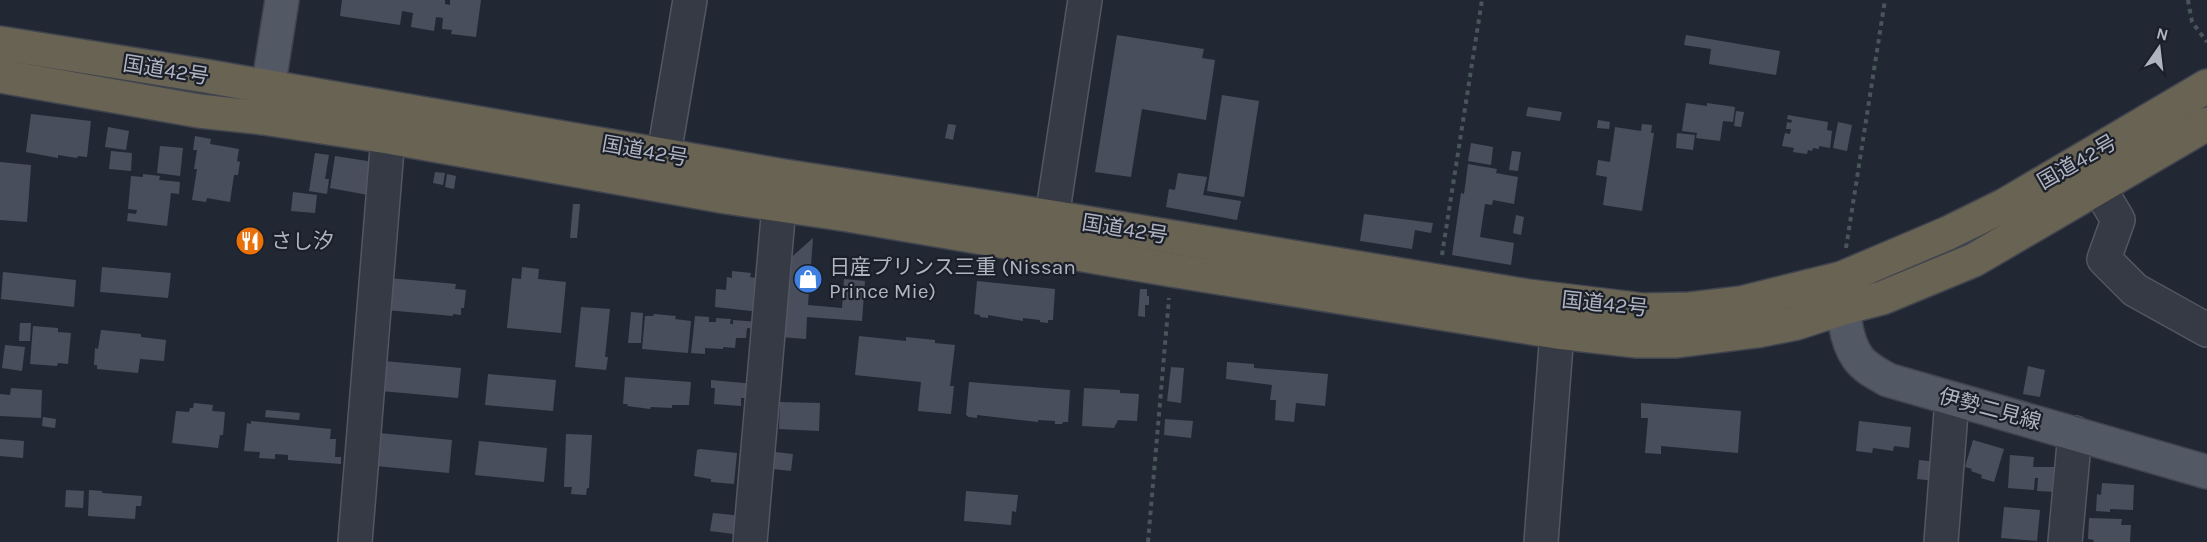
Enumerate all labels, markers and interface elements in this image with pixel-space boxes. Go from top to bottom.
north arrow [2129,18,2189,78]
text: N [2155,23,2170,45]
street label: 国道42号 [121,51,211,89]
street label: 国道42号 [2033,130,2121,194]
street label: 国道42号 [600,132,690,170]
street label: 国道42号 [1080,210,1170,248]
restaurant icon: さし汐 [234,225,266,257]
place label: さし汐 [271,229,334,253]
place label: 日産プリンス三重 (Nissan Prince Mie) [829,255,1076,303]
shop icon: 日産プリンス三重 (Nissan Prince Mie) [792,263,824,295]
street label: 国道42号 [1561,288,1649,320]
street label: 伊勢二見線 [1936,384,2044,434]

